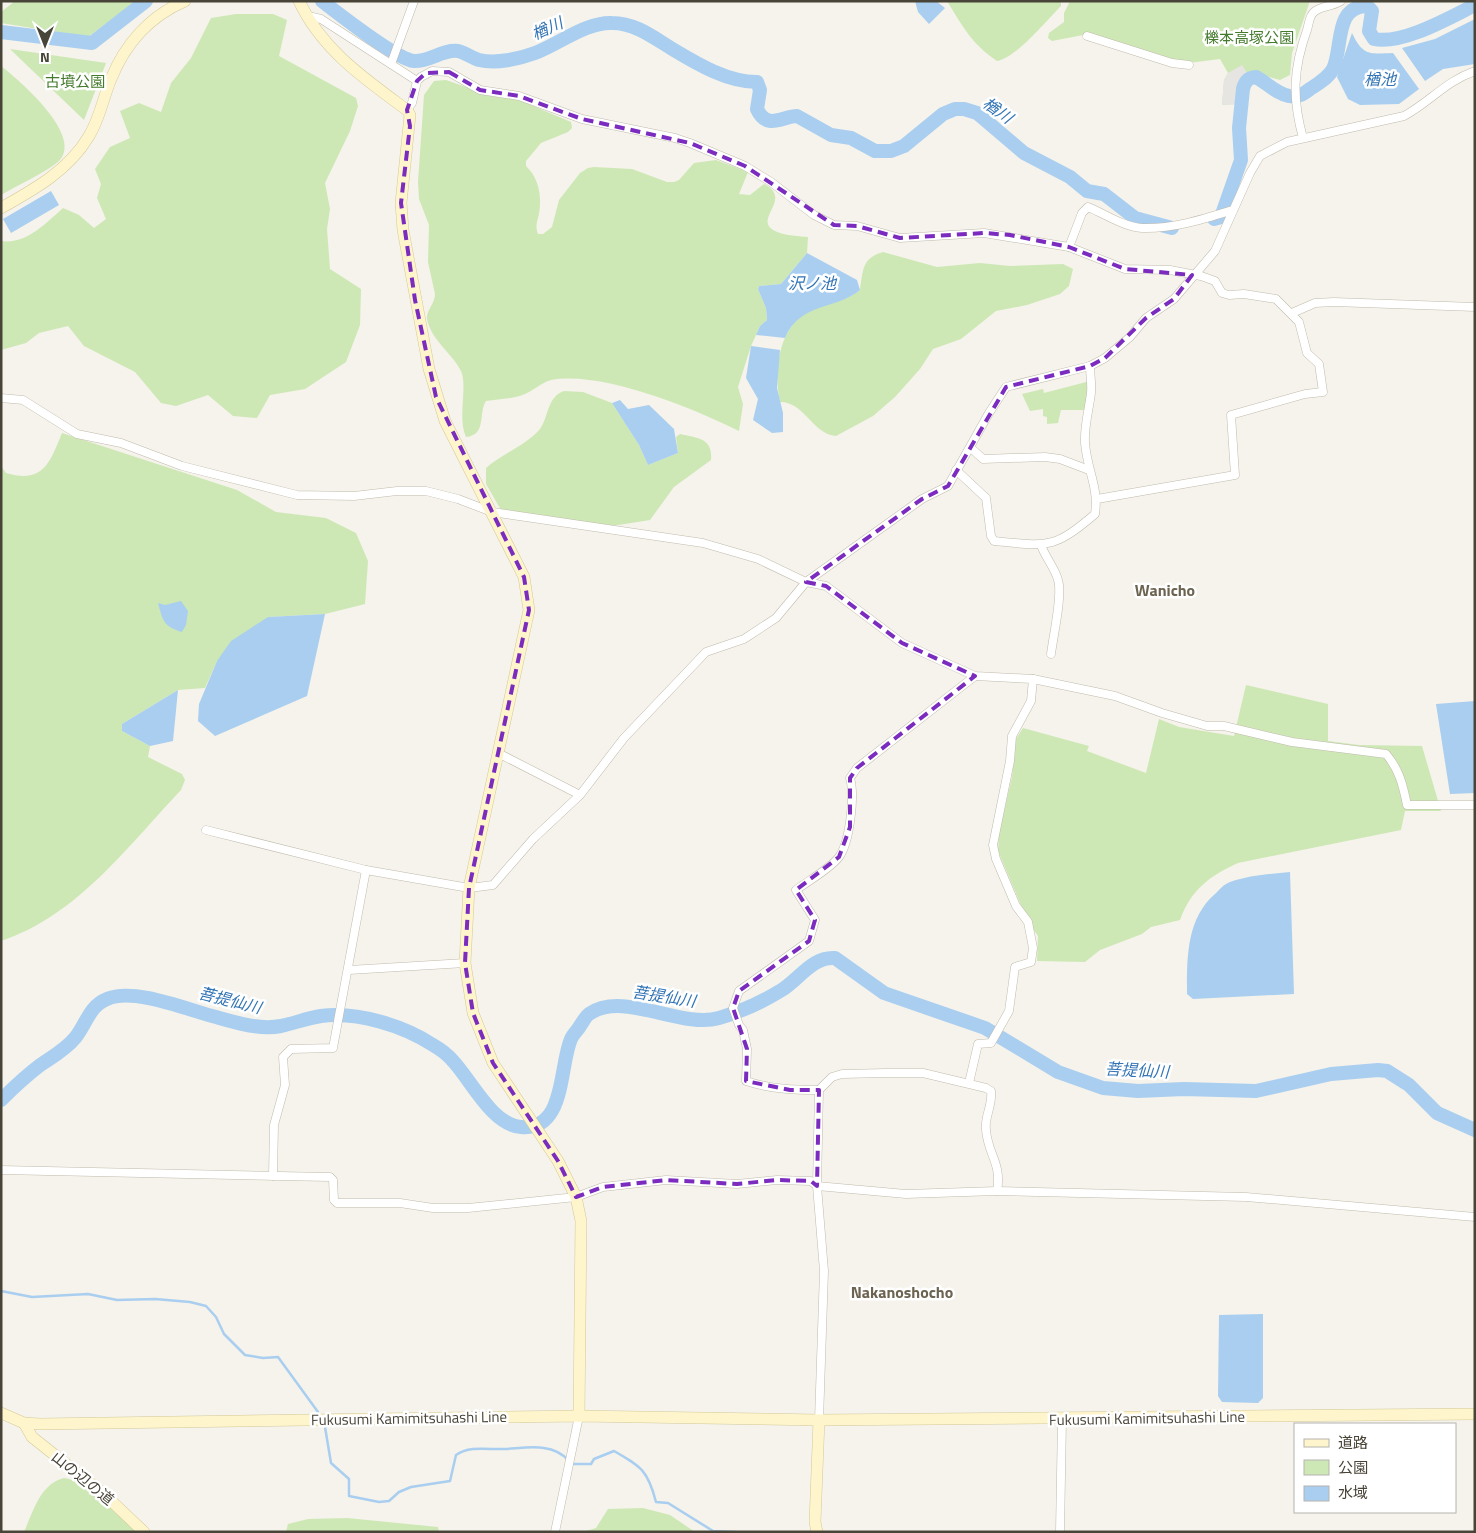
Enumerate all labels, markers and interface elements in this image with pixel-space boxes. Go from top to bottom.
water label: 楢川 [527,10,568,45]
north arrow [20,20,70,70]
park label: 櫟本高塚公園 [1204,26,1294,49]
text: N [40,48,50,69]
water label: 楢池 [1364,67,1398,91]
park label: 古墳公園 [45,70,105,93]
water label: 楢川 [978,91,1020,130]
water label: 沢ノ池 [788,271,838,295]
district label: Wanicho [1135,578,1195,602]
water label: 菩提仙川 [631,979,699,1013]
water label: 菩提仙川 [196,981,266,1020]
water label: 菩提仙川 [1104,1056,1172,1084]
district label: Nakanoshocho [851,1280,953,1304]
street label: Fukusumi Kamimitsuhashi Line [311,1405,507,1431]
street label: Fukusumi Kamimitsuhashi Line [1049,1405,1245,1431]
legend [1294,1423,1456,1513]
text: 道路 [1338,1431,1368,1454]
street label: 山の辺の道 [47,1445,119,1511]
text: 公園 [1338,1456,1368,1479]
text: 水域 [1338,1481,1368,1504]

